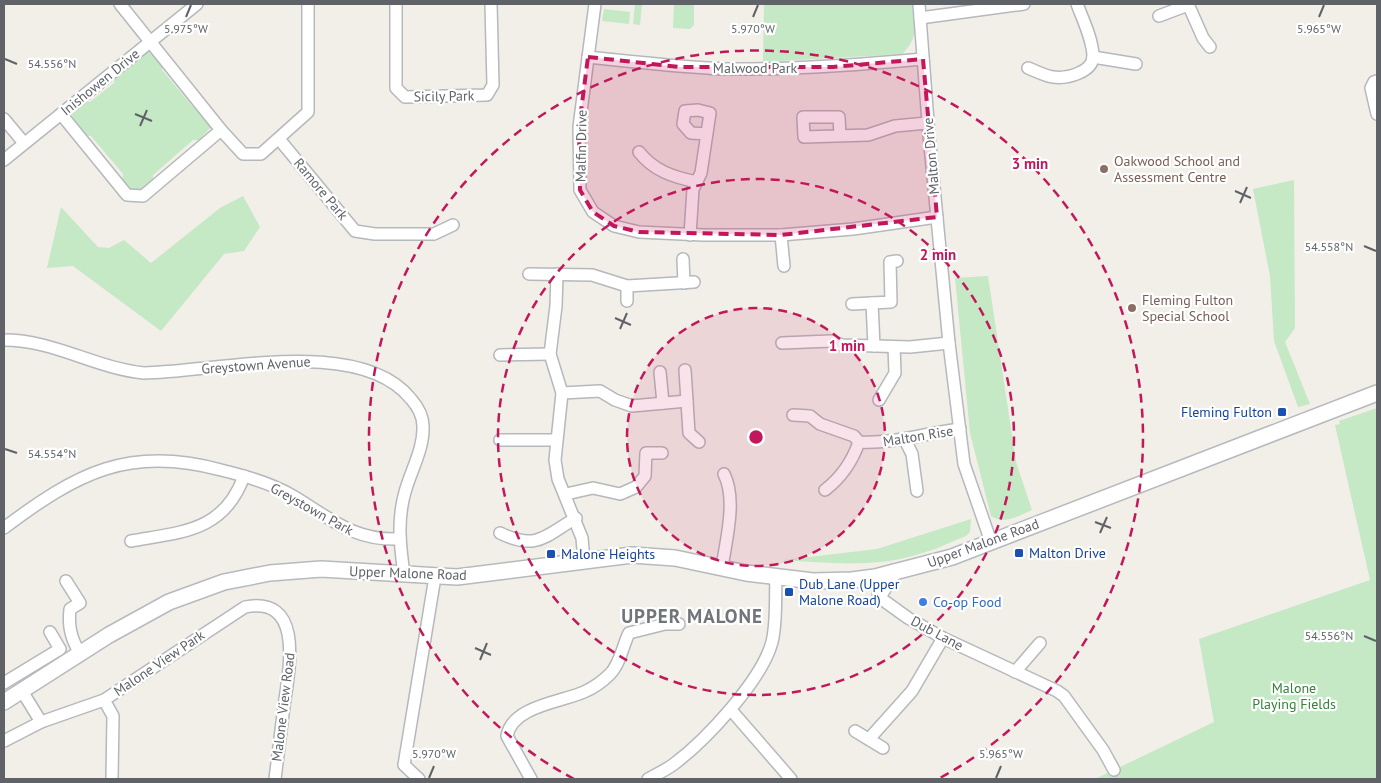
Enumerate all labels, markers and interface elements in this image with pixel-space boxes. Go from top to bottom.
text: 5.975°W [164,21,208,36]
text: 5.970°W [731,21,775,36]
text: 5.965°W [1297,21,1341,36]
street label: Inishowen Drive [57,45,143,119]
text: 54.556°N [28,56,76,71]
street label: Malwood Park [713,59,797,77]
street label: Sicily Park [413,86,475,106]
street label: Malfin Drive [571,110,591,182]
street label: Malton Drive [919,117,943,195]
place label: Oakwood School and Assessment Centre [1114,152,1240,186]
street label: Ramore Park [290,154,352,224]
text: 3 min [1012,154,1048,173]
marker: Oakwood School and Assessment Centre [1098,163,1110,175]
text: 54.558°N [1305,239,1353,254]
text: 2 min [920,245,956,264]
place label: Fleming Fulton Special School [1142,291,1233,325]
marker: Fleming Fulton Special School [1126,302,1138,314]
text: 1 min [829,336,865,355]
street label: Greystown Avenue [201,352,311,378]
place label: Fleming Fulton [1181,403,1272,421]
marker: Fleming Fulton [1276,406,1288,418]
street label: Malton Rise [882,422,954,450]
centre of rings [747,428,765,446]
text: 54.554°N [28,446,76,461]
street label: Greystown Park [267,479,357,539]
street label: Upper Malone Road [925,514,1041,572]
place label: Malton Drive [1029,544,1106,562]
place label: Malone Heights [561,545,655,563]
marker: Malton Drive [1013,547,1025,559]
marker: Malone Heights [545,548,557,560]
street label: Upper Malone Road [349,562,467,584]
place label: Dub Lane (Upper Malone Road) [799,575,900,609]
marker: Dub Lane (Upper Malone Road) [783,586,795,598]
place label: Co-op Food [933,593,1002,611]
marker: Co-op Food [917,596,929,608]
district label: UPPER MALONE [621,604,763,628]
street label: Dub Lane [908,612,966,654]
street label: Malone View Park [110,626,208,700]
text: 54.556°N [1305,628,1353,643]
street label: Malone View Road [267,651,299,763]
park label: Malone Playing Fields [1252,679,1336,713]
text: 5.970°W [412,746,456,761]
text: 5.965°W [979,746,1023,761]

